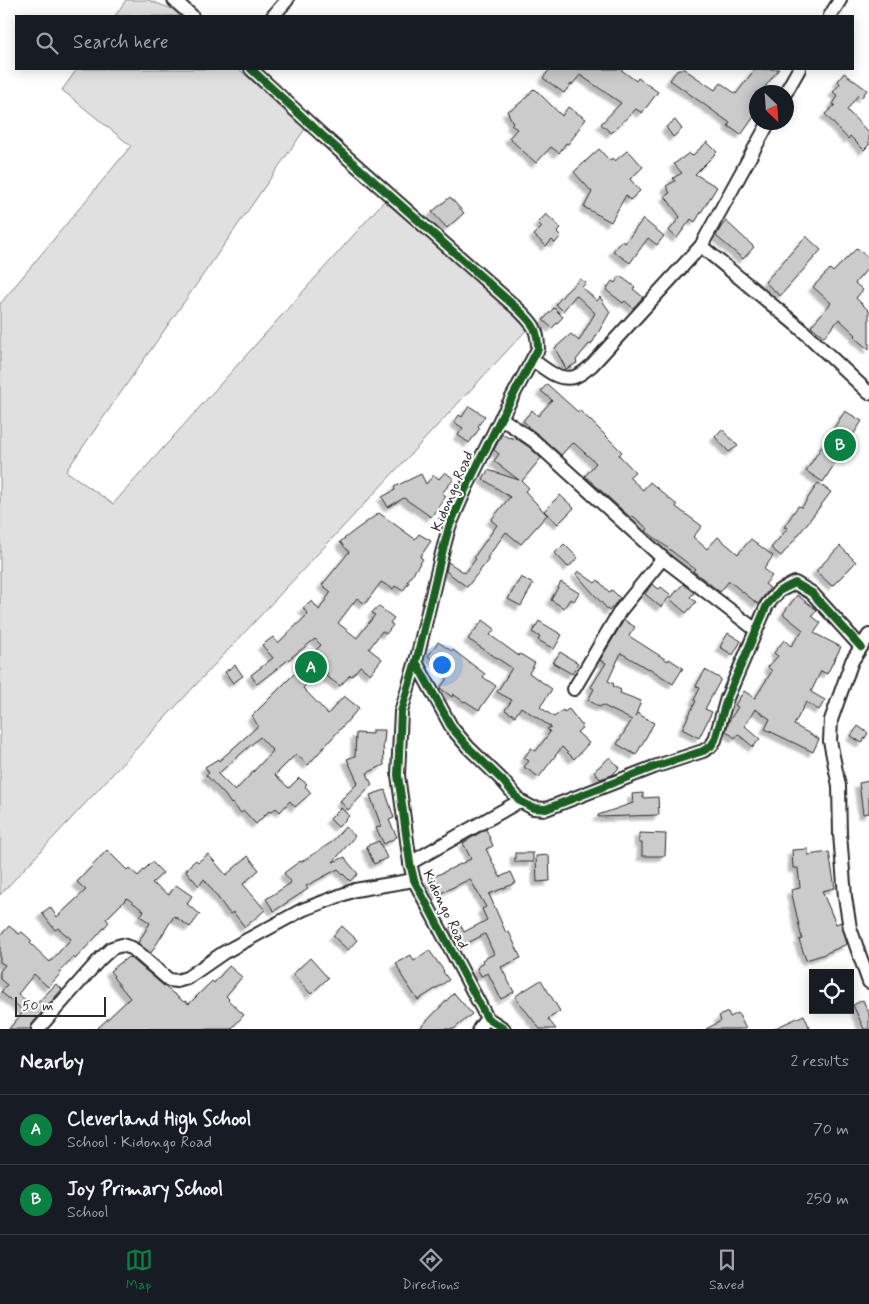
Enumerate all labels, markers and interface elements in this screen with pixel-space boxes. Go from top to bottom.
search box [15,15,854,70]
icon: search [33,29,61,57]
text: Search here [73,30,169,55]
north arrow [749,85,794,130]
pin: B [824,426,856,464]
street label: Kidongo Road [427,448,479,535]
pin: A [295,648,327,686]
your location [429,652,455,678]
street label: Kidongo Road [417,867,473,952]
map controls [809,969,854,1014]
button: locate [809,969,854,1014]
scale bar [15,994,106,1017]
text: 50 m [22,997,53,1015]
text: Nearby [20,1048,84,1076]
text: 2 results [791,1051,849,1072]
text: Cleverland High School [67,1107,251,1132]
text: A [31,1119,41,1140]
text: 70 m [813,1119,849,1140]
text: School · Kidongo Road [67,1132,212,1153]
text: Joy Primary School [67,1177,223,1202]
text: B [31,1189,41,1210]
text: 250 m [806,1189,849,1210]
text: School [67,1202,108,1223]
tab: Map [125,1246,153,1294]
tab: Directions [402,1246,460,1294]
tab: Saved [709,1246,744,1294]

